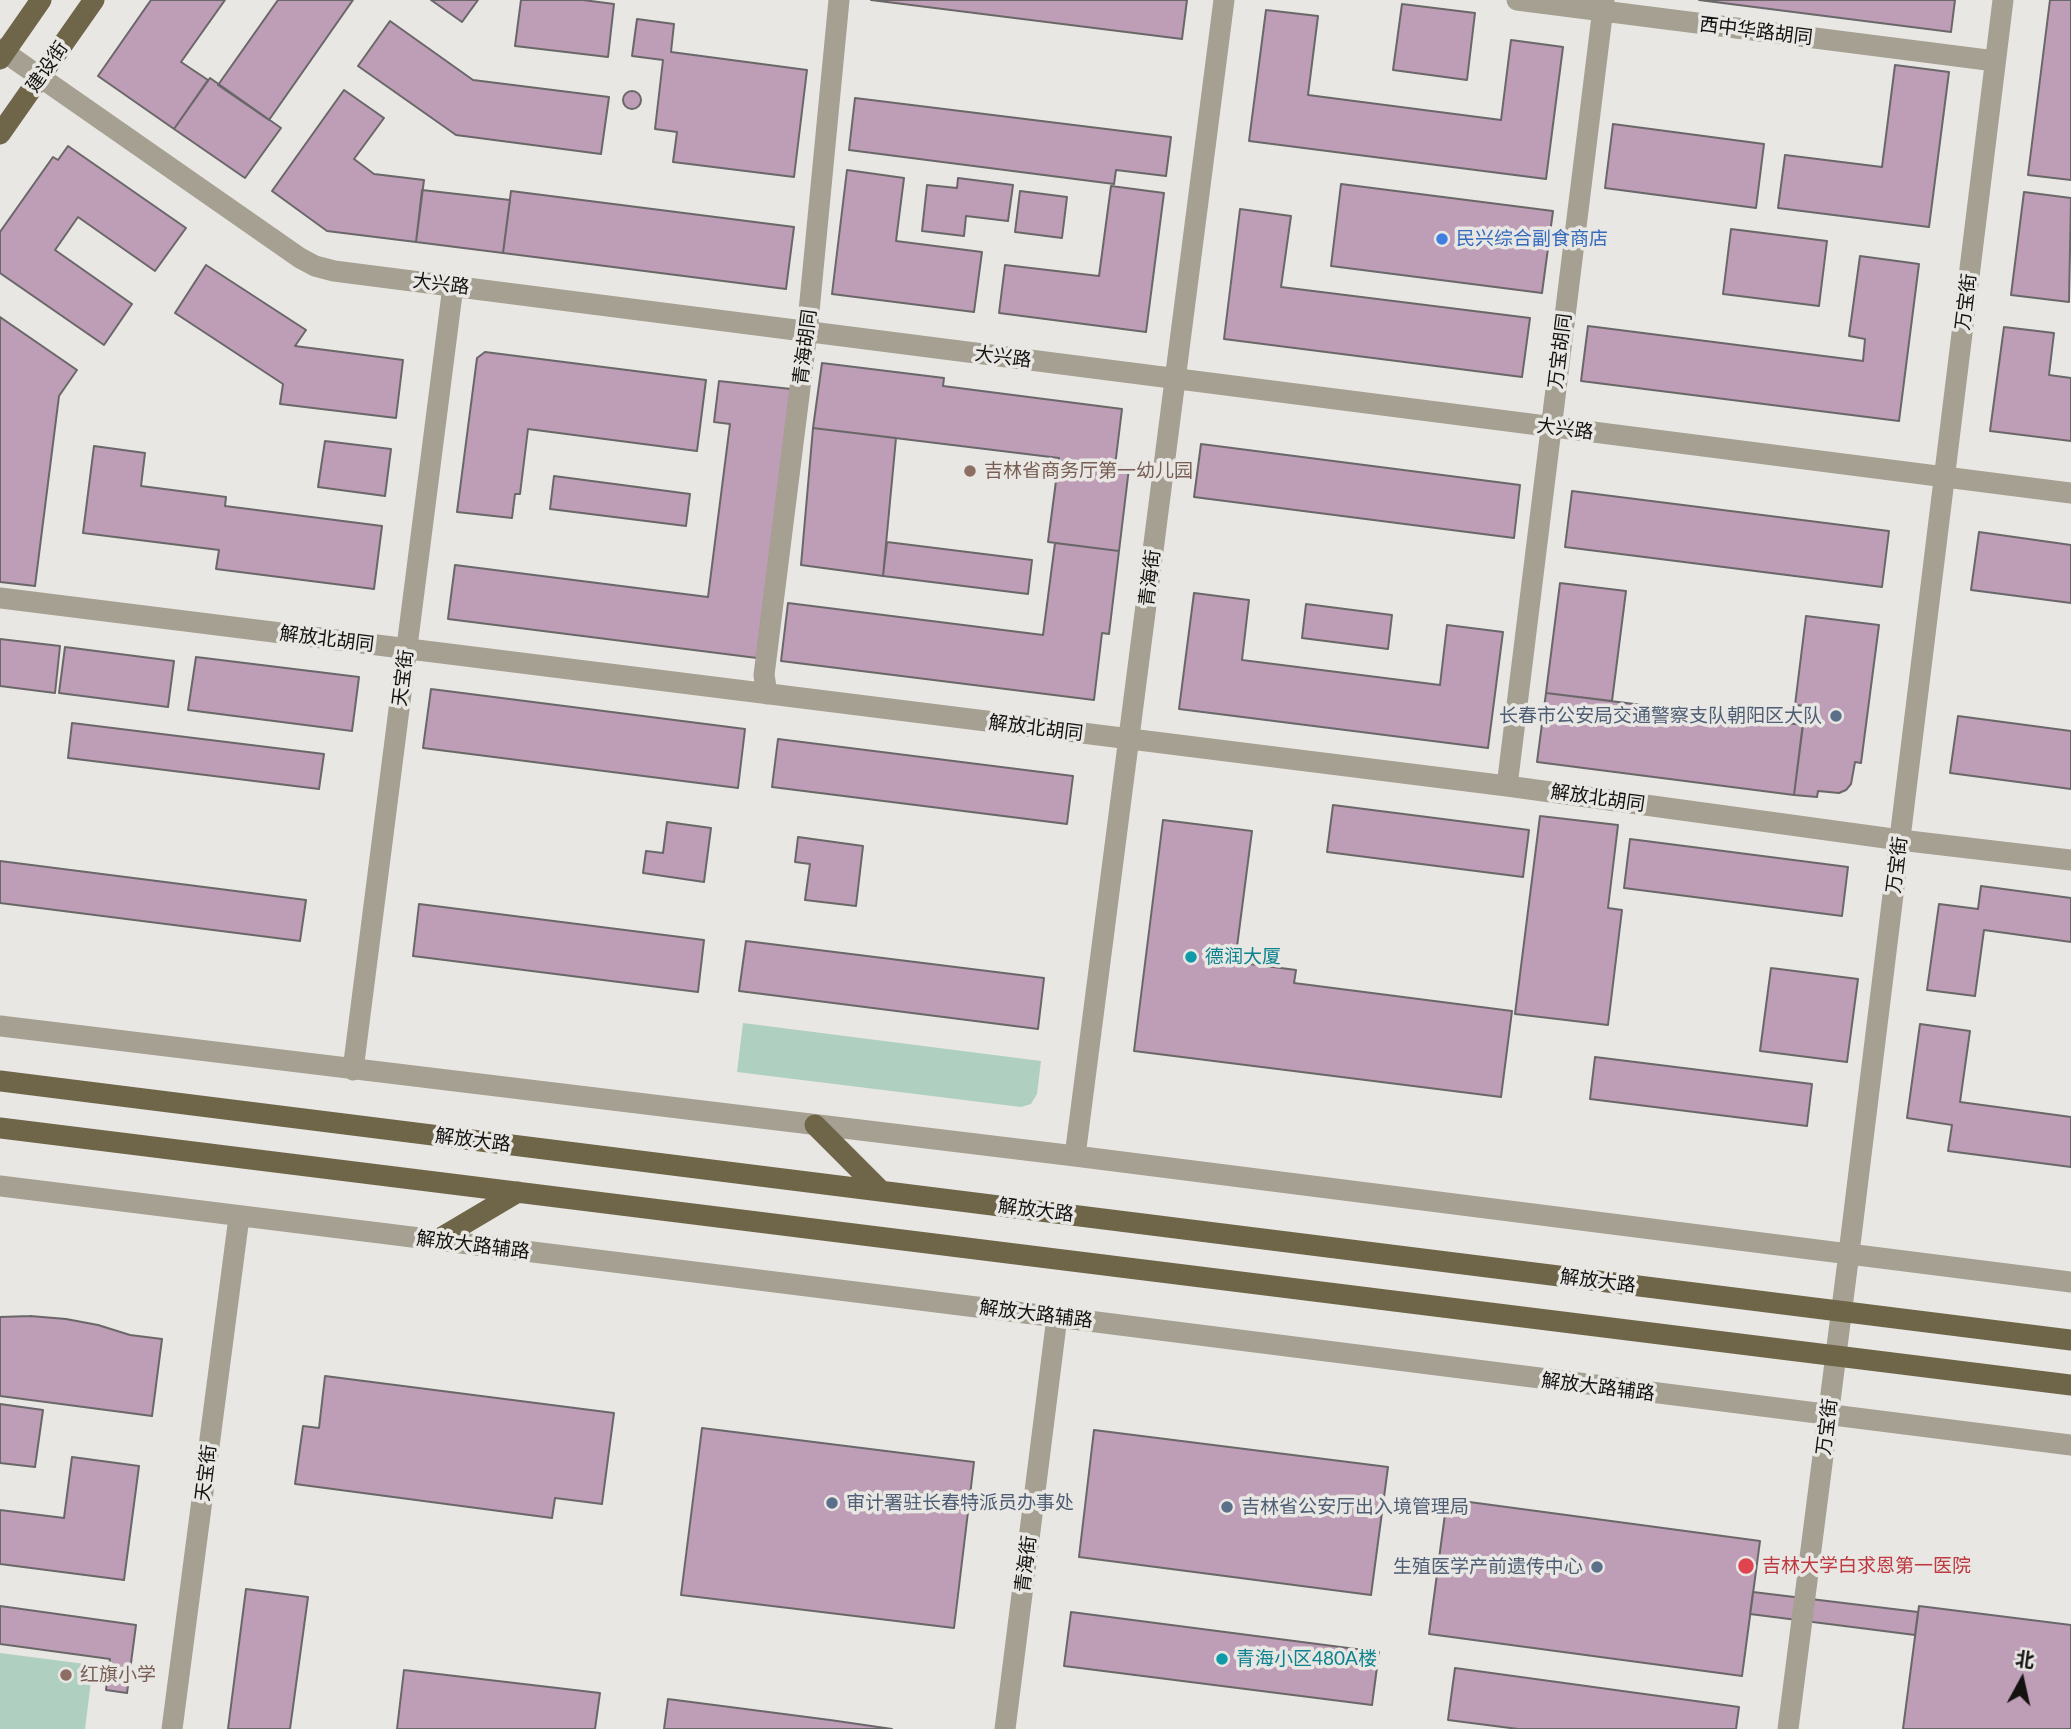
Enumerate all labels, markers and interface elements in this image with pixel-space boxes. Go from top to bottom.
street label: 西中华路胡同 [1698,13,1814,49]
street label: 建设街 [21,37,73,97]
place label: 民兴综合副食商店 [1456,228,1608,250]
marker: 民兴综合副食商店 [1434,231,1450,247]
street label: 大兴路 [411,269,471,299]
street label: 万宝街 [1951,272,1981,332]
street label: 青海胡同 [789,308,821,386]
street label: 万宝胡同 [1544,312,1576,390]
street label: 大兴路 [973,342,1033,372]
street label: 大兴路 [1535,414,1595,444]
place label: 吉林省商务厅第一幼儿园 [984,460,1193,482]
marker: 吉林省商务厅第一幼儿园 [962,463,978,479]
street label: 青海街 [1135,548,1165,608]
street label: 解放北胡同 [278,622,376,656]
street label: 天宝街 [388,648,418,708]
place label: 长春市公安局交通警察支队朝阳区大队 [1499,705,1822,727]
marker: 长春市公安局交通警察支队朝阳区大队 [1828,708,1844,724]
street label: 解放北胡同 [987,711,1085,745]
street label: 解放北胡同 [1549,780,1647,816]
street label: 万宝街 [1882,835,1912,895]
place label: 德润大厦 [1205,946,1281,968]
marker: 德润大厦 [1183,949,1199,965]
street label: 解放大路 [434,1124,512,1156]
street label: 解放大路 [997,1194,1075,1226]
street label: 解放大路辅路 [415,1227,531,1263]
street label: 解放大路 [1559,1265,1637,1297]
street label: 解放大路辅路 [978,1296,1094,1332]
street label: 解放大路辅路 [1540,1369,1656,1405]
street label: 万宝街 [1812,1397,1842,1457]
street label: 天宝街 [191,1443,221,1503]
place label: 审计署驻长春特派员办事处 [846,1492,1074,1514]
marker: 审计署驻长春特派员办事处 [824,1495,840,1511]
place label: 吉林省公安厅出入境管理局 [1241,1496,1469,1518]
marker: 吉林省公安厅出入境管理局 [1219,1499,1235,1515]
street label: 青海街 [1011,1534,1041,1594]
place label: 吉林大学白求恩第一医院 [1762,1555,1971,1577]
place label: 生殖医学产前遗传中心 [1393,1556,1583,1578]
marker: 吉林大学白求恩第一医院 [1736,1556,1756,1576]
marker: 生殖医学产前遗传中心 [1589,1559,1605,1575]
north arrow [1987,1645,2057,1715]
text: 北 [2014,1646,2036,1671]
place label: 青海小区480A楼 [1236,1648,1377,1670]
marker: 青海小区480A楼 [1214,1651,1230,1667]
place label: 红旗小学 [80,1664,156,1686]
marker: 红旗小学 [58,1667,74,1683]

